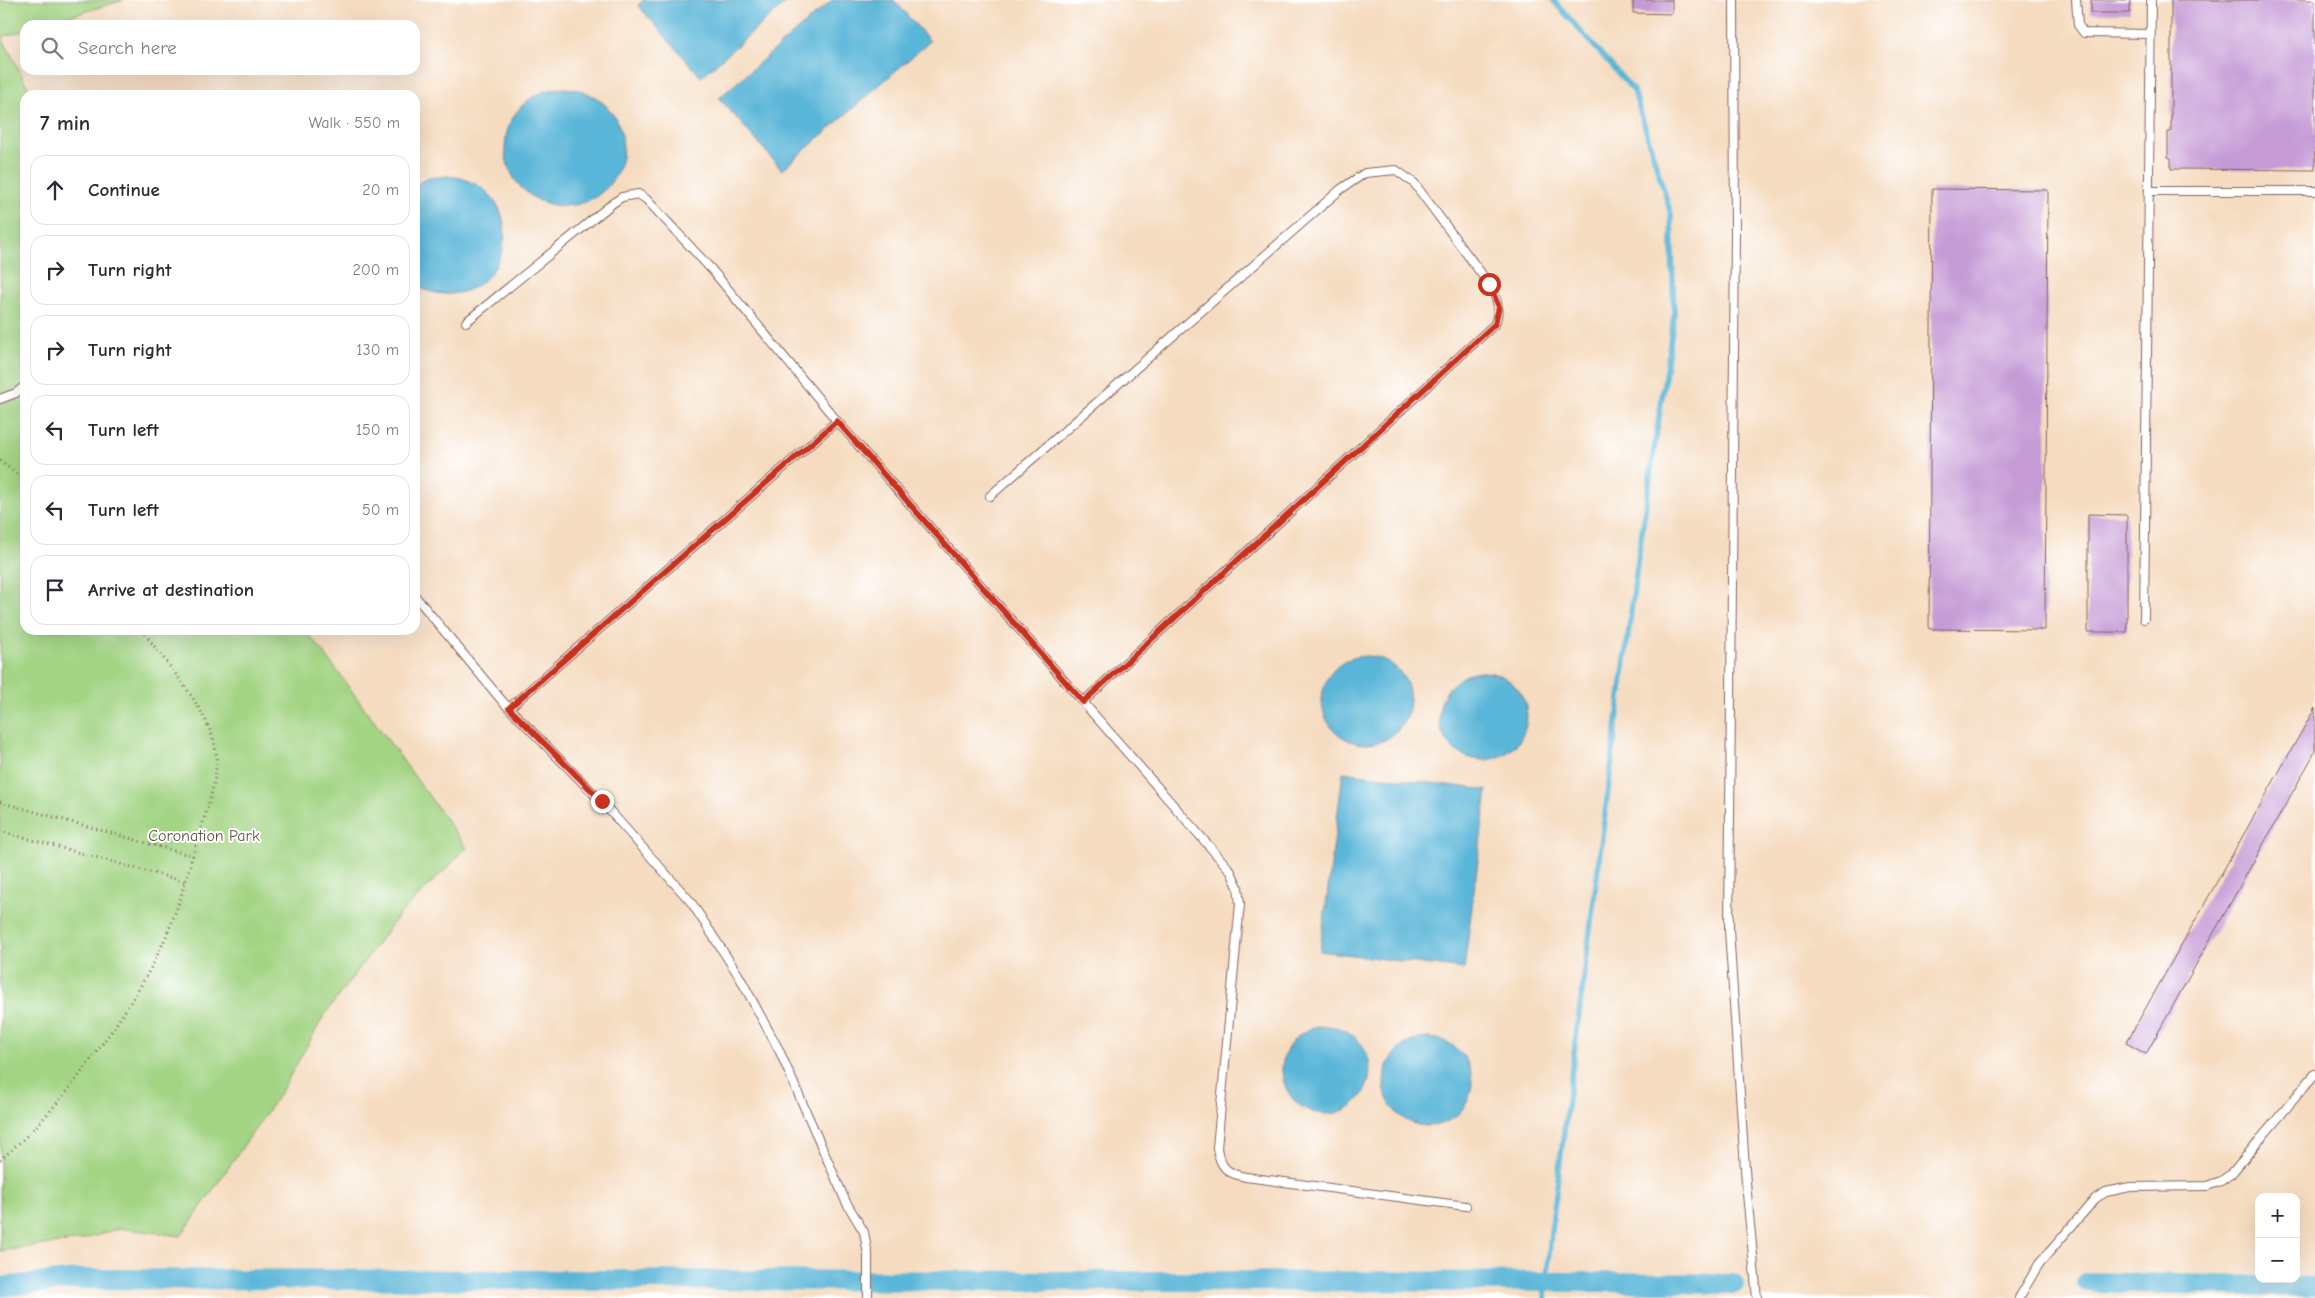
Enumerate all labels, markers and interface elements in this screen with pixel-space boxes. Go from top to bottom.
search box [20,20,420,75]
icon: search [38,34,66,62]
text: Search here [78,37,177,59]
text: 7 min [40,111,90,135]
text: Walk · 550 m [309,114,400,132]
icon: ahead [41,176,69,204]
text: Continue [88,179,160,201]
text: 20 m [362,181,399,199]
icon: right [41,256,69,284]
text: Turn right [88,259,172,281]
text: 200 m [353,261,399,279]
route start [1478,273,1501,296]
icon: right [41,336,69,364]
text: Turn right [88,339,172,361]
text: 130 m [356,341,399,359]
icon: left [41,416,69,444]
text: Turn left [88,419,159,441]
text: 150 m [356,421,399,439]
icon: left [41,496,69,524]
text: Turn left [88,499,159,521]
text: 50 m [362,501,399,519]
icon: arrive [41,576,69,604]
text: Arrive at destination [88,579,254,601]
route end [591,790,614,813]
park label: Coronation Park [148,827,260,845]
map controls [2255,1193,2300,1283]
button: + [2255,1193,2300,1238]
button: − [2255,1238,2300,1283]

